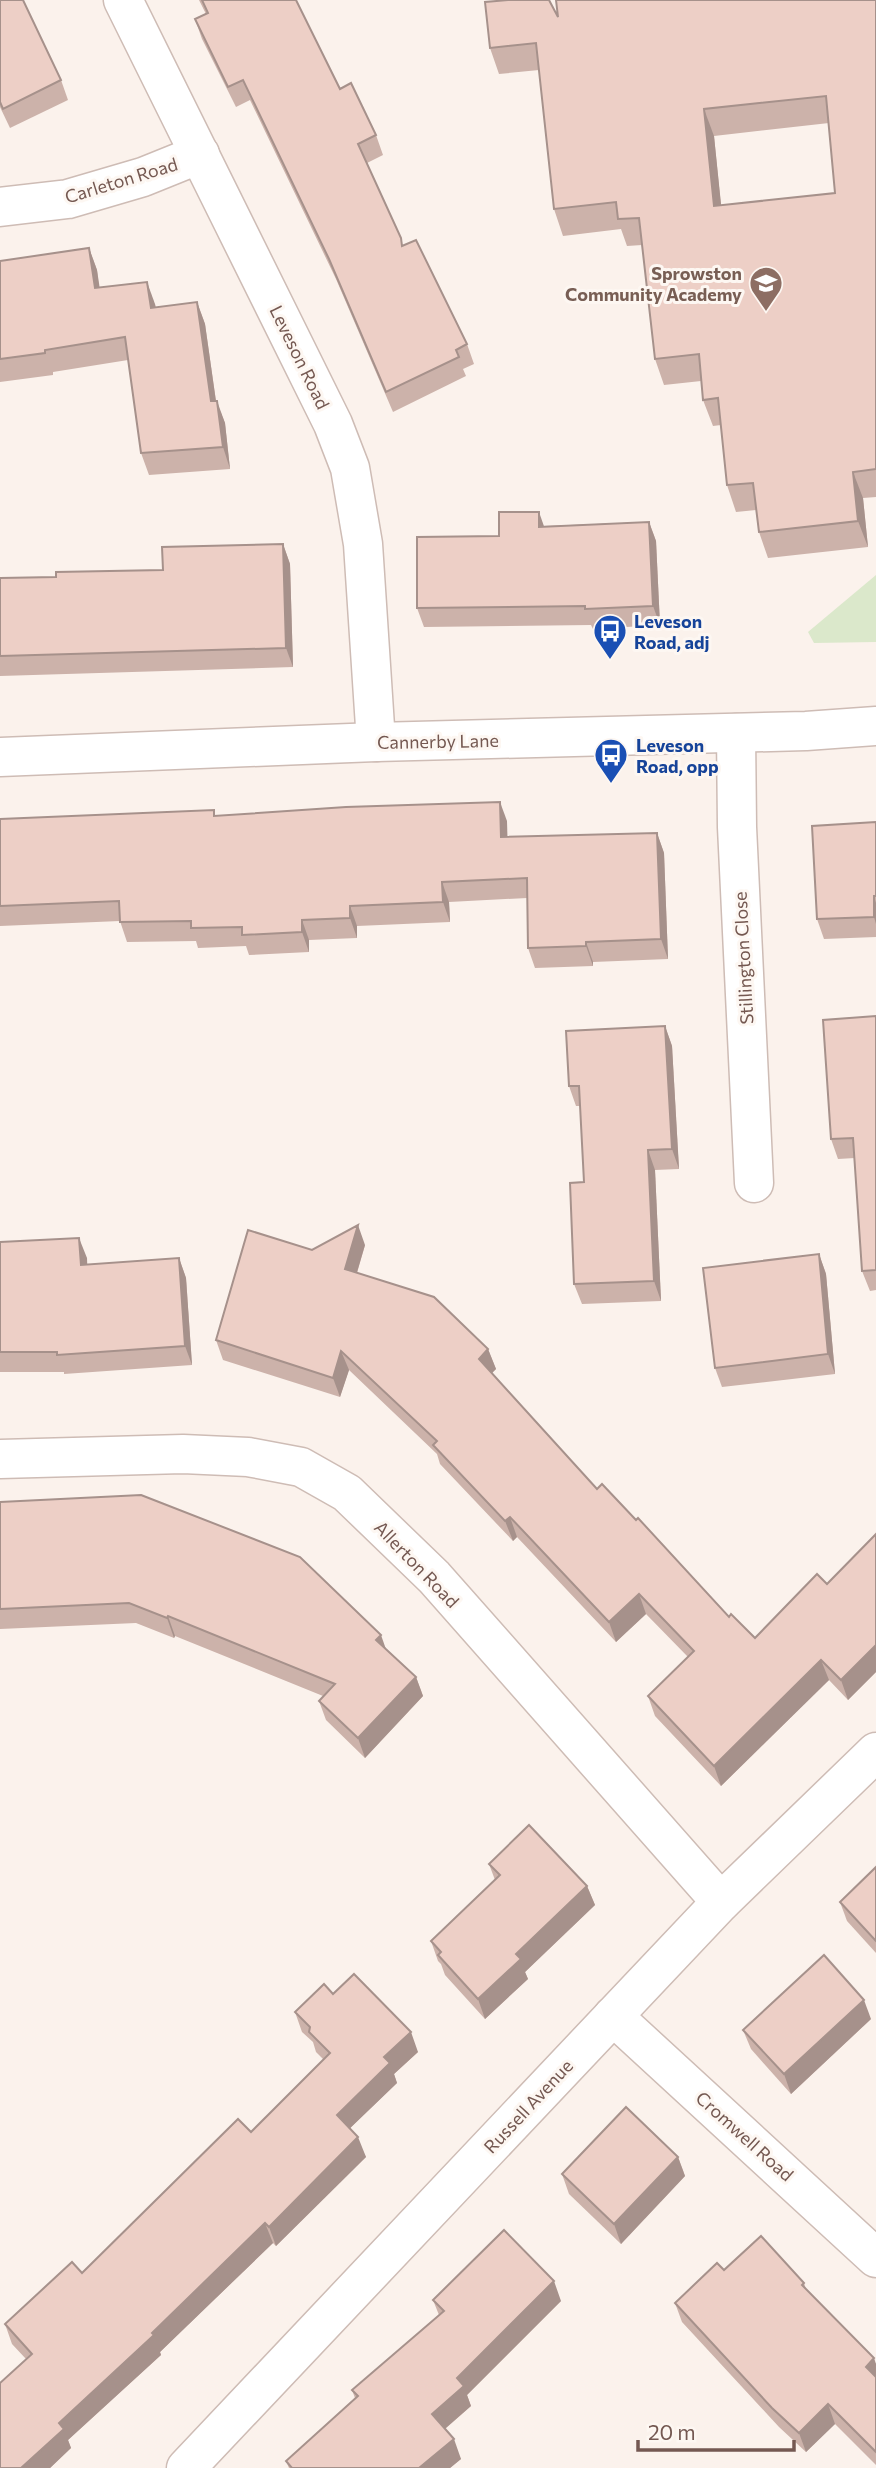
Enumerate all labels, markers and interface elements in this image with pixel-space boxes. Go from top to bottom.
street label: Carleton Road [62,152,180,208]
place label: Sprowston Community Academy [565,262,742,305]
school or university icon: Sprowston Community Academy [747,264,785,313]
street label: Leveson Road [265,302,335,412]
place label: Leveson Road, adj [634,610,710,653]
bus stop icon: Leveson Road, adj [591,612,629,661]
street label: Cannerby Lane [377,729,499,753]
place label: Leveson Road, opp [636,734,719,777]
bus stop icon: Leveson Road, opp [592,736,630,785]
street label: Stillington Close [729,891,757,1025]
street label: Allerton Road [370,1516,464,1612]
street label: Russell Avenue [479,2054,577,2158]
street label: Cromwell Road [692,2086,798,2186]
scale bar [638,2408,794,2452]
text: 20 m [648,2419,696,2444]

